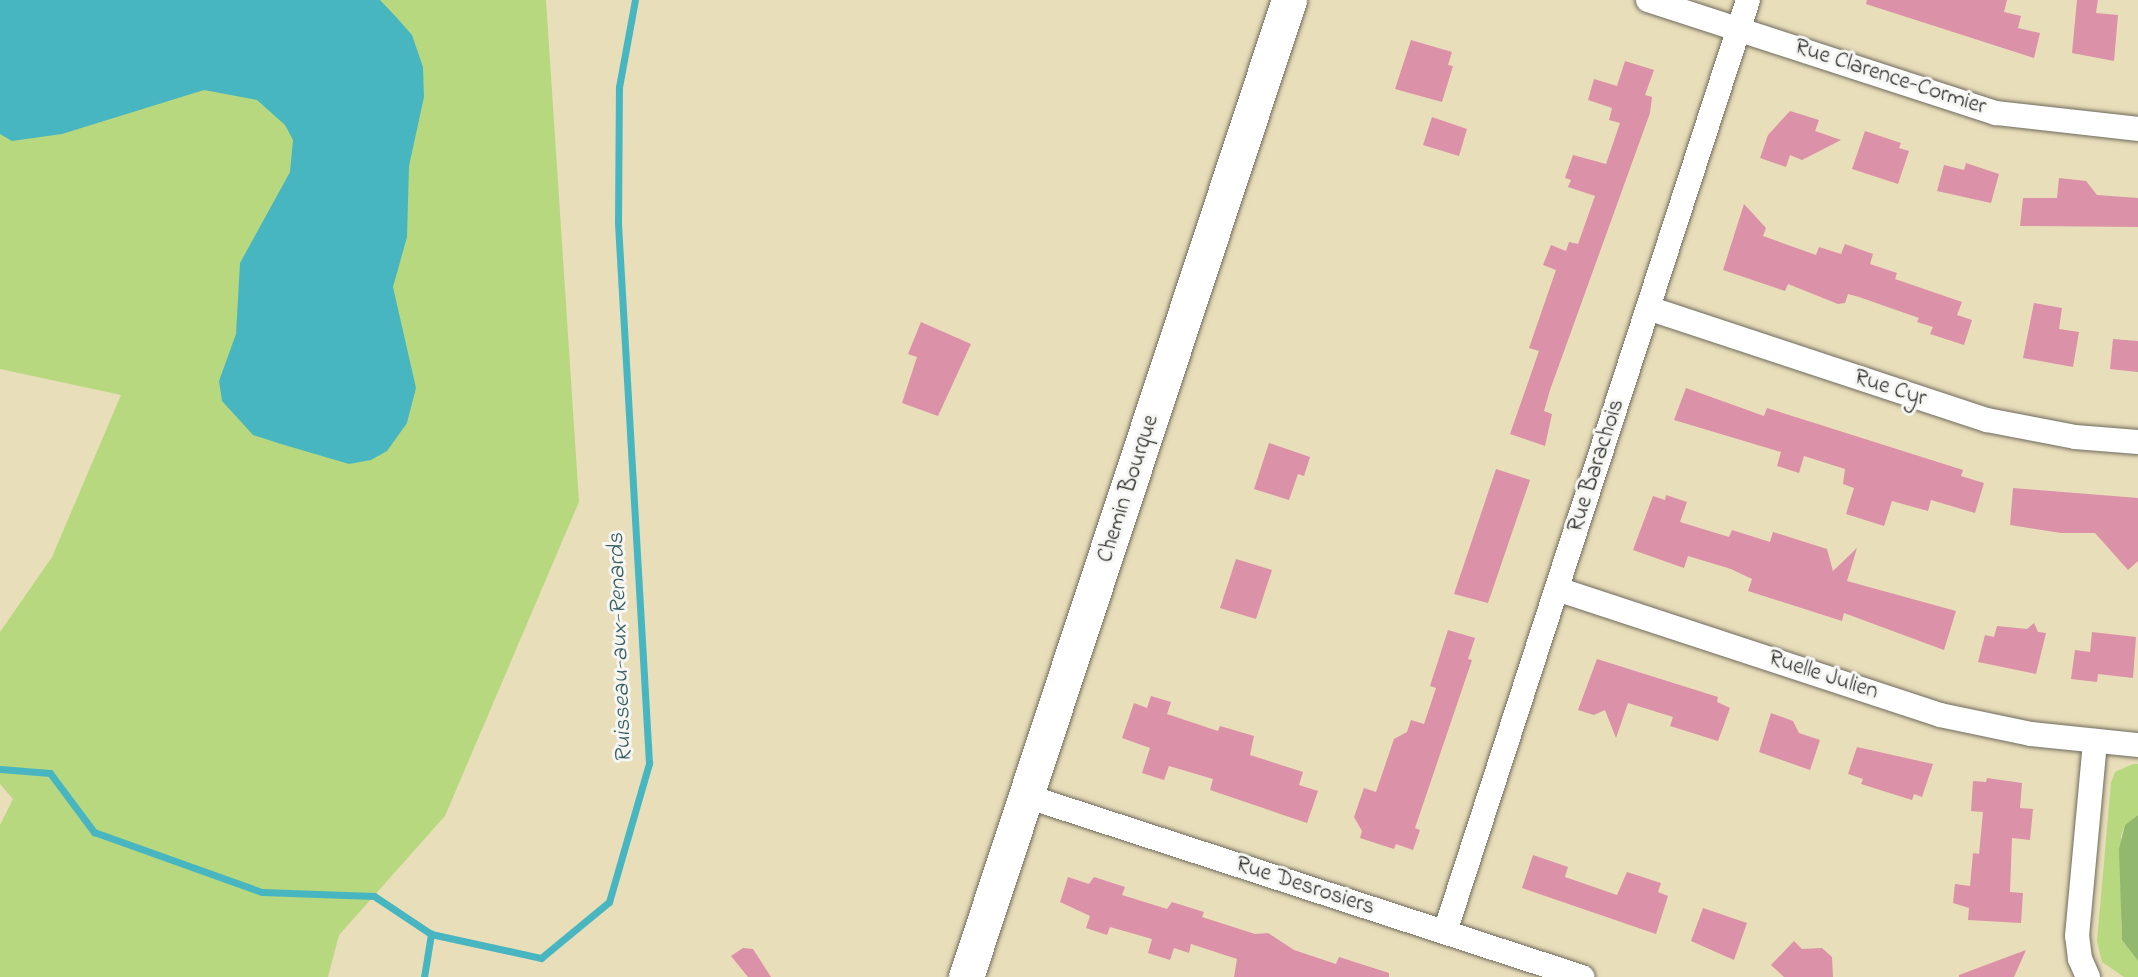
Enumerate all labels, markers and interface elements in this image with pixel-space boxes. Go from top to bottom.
street label: Rue Clarence-Cormier [1791,34,1989,122]
street label: Rue Cyr [1850,364,1930,414]
street label: Rue Barachois [1563,396,1631,536]
street label: Chemin Bourque [1092,412,1166,566]
water label: Ruisseau-aux-Renards [603,532,639,764]
street label: Ruelle Julien [1765,645,1881,707]
street label: Rue Desrosiers [1232,851,1378,923]

